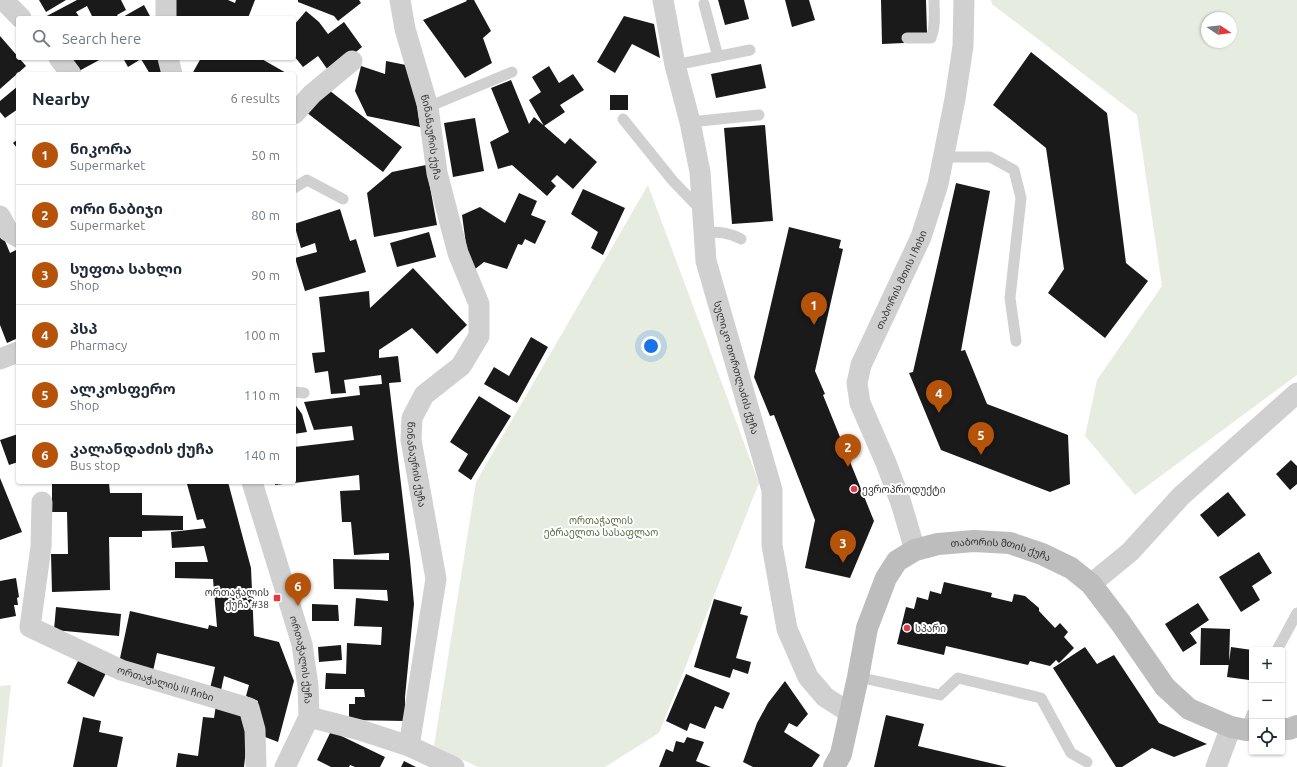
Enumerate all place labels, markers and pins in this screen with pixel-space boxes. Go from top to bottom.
pin: 1 [801,292,827,325]
pin: 4 [926,380,952,413]
pin: 5 [968,422,994,455]
pin: 2 [835,434,861,467]
marker: ევროპროდუქტი [849,484,859,494]
place label: ევროპროდუქტი [862,484,946,496]
pin: 3 [830,530,856,563]
pin: 6 [285,573,311,606]
place label: ორთაჭალის ქუჩა #38 [205,587,269,611]
marker: ორთაჭალის ქუჩა #38 [272,593,282,603]
marker: სპარი [902,623,912,633]
place label: სპარი [915,623,946,634]

